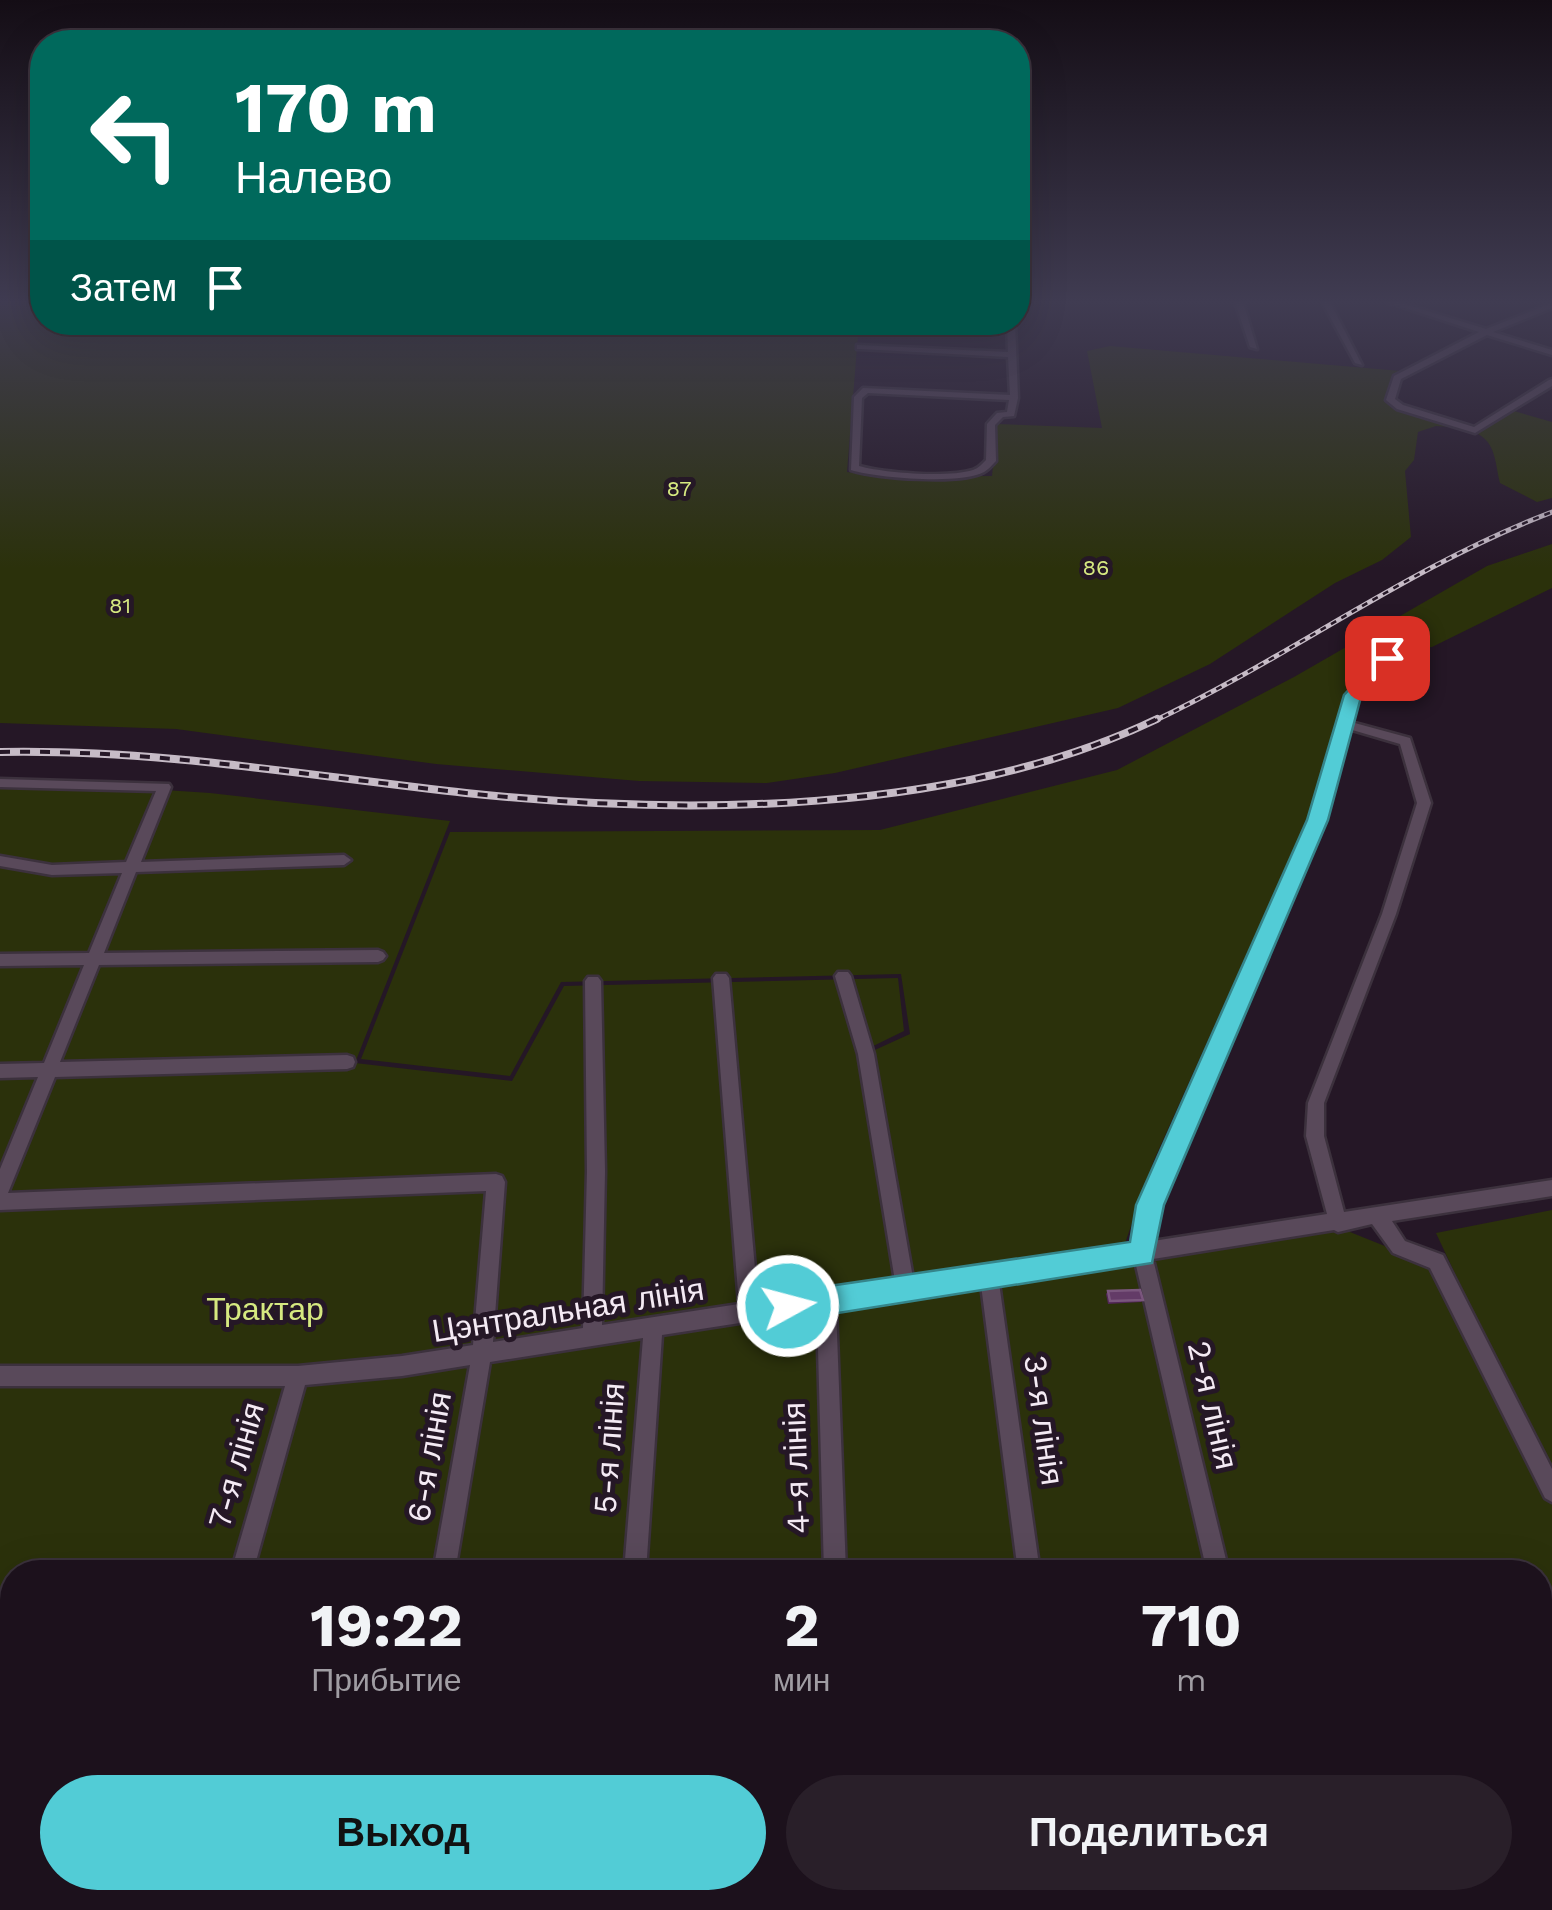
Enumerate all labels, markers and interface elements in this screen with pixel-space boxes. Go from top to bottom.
text: 170 m [235,67,437,149]
icon: left [70,70,200,200]
text: Налево [235,151,392,204]
icon: arrive [198,260,253,315]
text: Затем [70,266,178,310]
park label: 87 [666,476,692,501]
park label: 86 [1083,555,1109,580]
park label: 81 [109,593,131,618]
pin [1345,616,1430,701]
icon: arrive [1360,631,1415,686]
position arrow [736,1254,840,1358]
street label: Цэнтральная лінія [429,1270,707,1350]
park label: Трактар [206,1290,324,1328]
street label: 2-я лінія [1180,1337,1246,1473]
street label: 3-я лінія [1016,1352,1072,1488]
street label: 5-я лінія [585,1381,633,1515]
street label: 6-я лінія [399,1389,459,1525]
street label: 7-я лінія [200,1398,272,1532]
street label: 4-я лінія [775,1401,817,1535]
text: 19:22 [310,1590,463,1661]
text: 2 [784,1590,820,1661]
text: 710 [1141,1590,1242,1661]
text: Прибытие [311,1661,462,1699]
text: мин [773,1661,831,1699]
text: m [1176,1661,1207,1699]
button: Выход [40,1775,766,1890]
button: Поделиться [786,1775,1512,1890]

